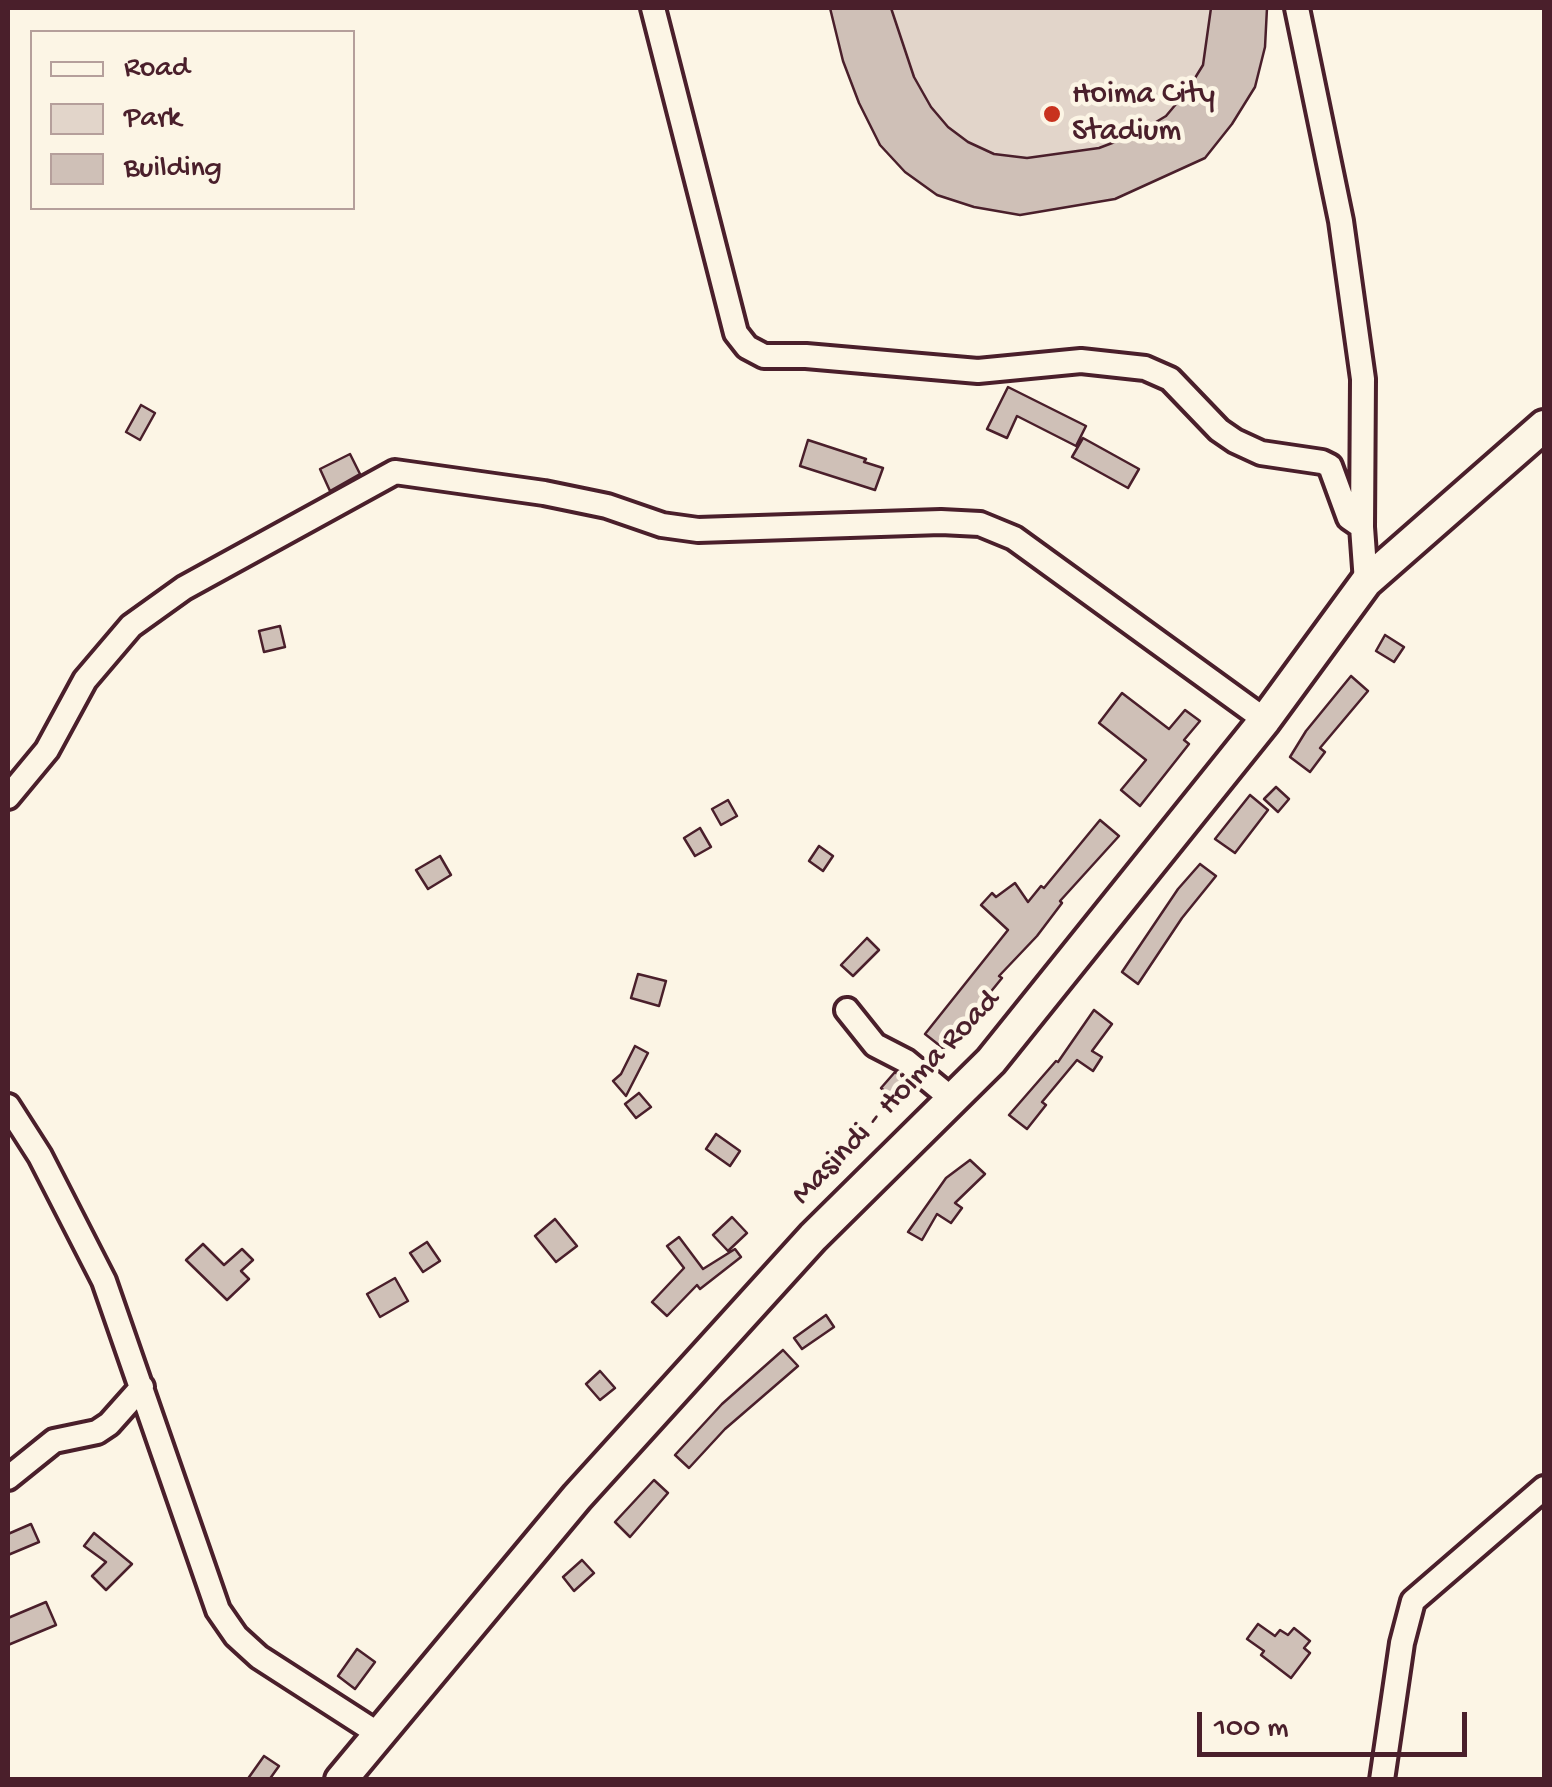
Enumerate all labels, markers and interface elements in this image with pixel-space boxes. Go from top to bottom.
legend [30,30,355,210]
text: Road [124,52,190,87]
place label: Hoima City Stadium [1072,77,1215,152]
text: Park [124,102,181,137]
marker: Hoima City Stadium [1041,103,1063,125]
text: Building [124,152,222,187]
street label: Masindi - Hoima Road [784,983,1010,1215]
scale bar [1202,1692,1472,1754]
text: 100 m [1214,1712,1289,1747]

